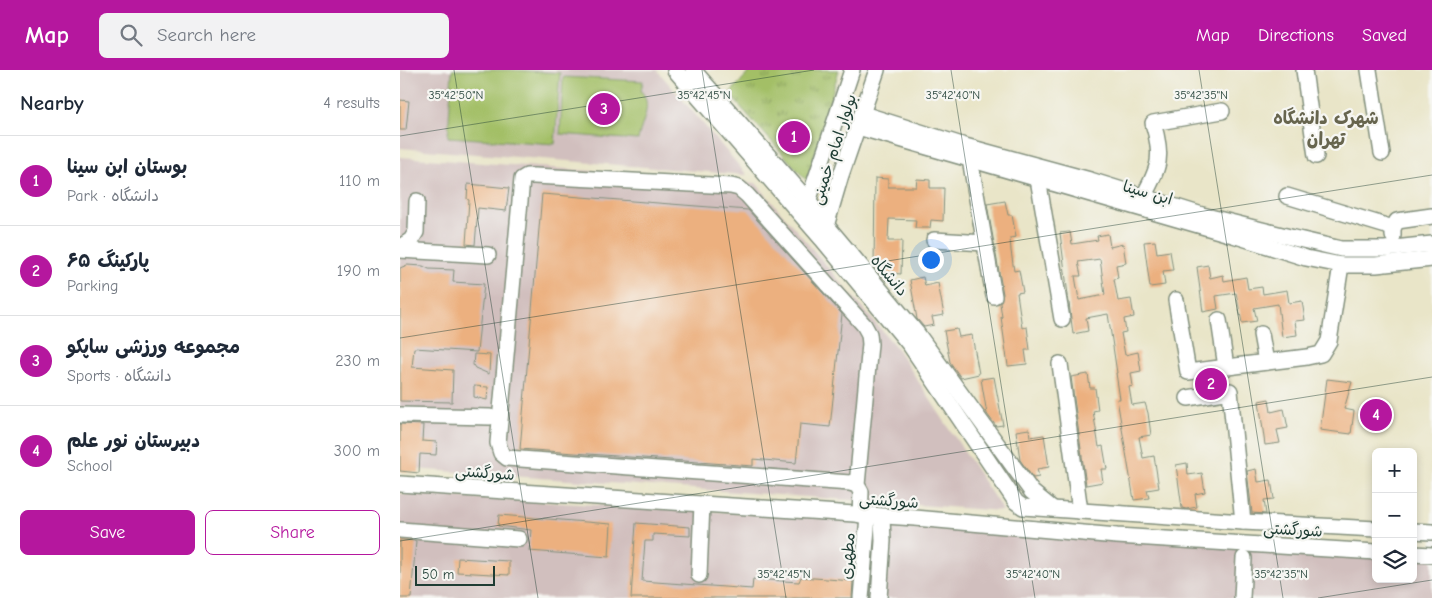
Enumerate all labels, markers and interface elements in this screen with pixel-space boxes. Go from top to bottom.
search box [99,13,449,58]
text: Map [25,21,69,49]
icon: search [117,21,145,49]
text: Search here [157,24,256,46]
text: Map [1196,25,1230,46]
text: Directions [1258,25,1334,46]
text: Saved [1362,25,1407,46]
text: 35°42'50"N [429,88,483,102]
text: 35°42'45"N [677,88,731,102]
text: 35°42'40"N [926,88,980,102]
text: 35°42'35"N [1174,88,1228,102]
pin: 3 [588,90,620,128]
text: Nearby [20,91,84,115]
street label: بولوار امام خمینی [808,92,863,208]
text: 4 results [323,94,380,112]
district label: شهرک دانشگاه تهران [1273,107,1379,150]
pin: 1 [778,118,810,156]
text: بوستان ابن سینا [67,156,187,178]
text: 1 [33,172,39,190]
text: 110 m [339,172,380,190]
street label: ابن سینا [1121,177,1175,209]
text: Park · دانشگاه [67,187,159,205]
your location [918,247,944,273]
text: پارکینگ ۶۵ [67,250,149,272]
street label: دانشگاه [867,251,912,300]
text: 2 [32,262,40,280]
text: 190 m [337,262,380,280]
text: Parking [67,277,119,295]
text: مجموعه ورزشی ساپکو [67,336,240,358]
text: 3 [32,352,40,370]
text: 230 m [335,352,380,370]
pin: 2 [1195,365,1227,403]
text: Sports · دانشگاه [67,367,172,385]
pin: 4 [1360,396,1392,434]
text: دبیرستان نور علم [67,430,200,452]
text: 4 [32,442,40,460]
text: 300 m [334,442,380,460]
map controls [1372,448,1417,583]
button: + [1372,448,1417,493]
text: School [67,457,113,475]
street label: شورگشتی [455,461,515,485]
street label: شورگشتی [859,489,919,513]
button: − [1372,493,1417,538]
button: Save [20,510,195,555]
button: Share [205,510,380,555]
street label: شورگشتی [1263,518,1323,542]
street label: مطهری [837,532,859,580]
button: layers [1372,538,1417,583]
scale bar [415,563,495,586]
text: 50 m [422,566,454,583]
text: 35°42'45"N [757,567,811,581]
text: 35°42'40"N [1006,567,1060,581]
text: 35°42'35"N [1254,567,1308,581]

